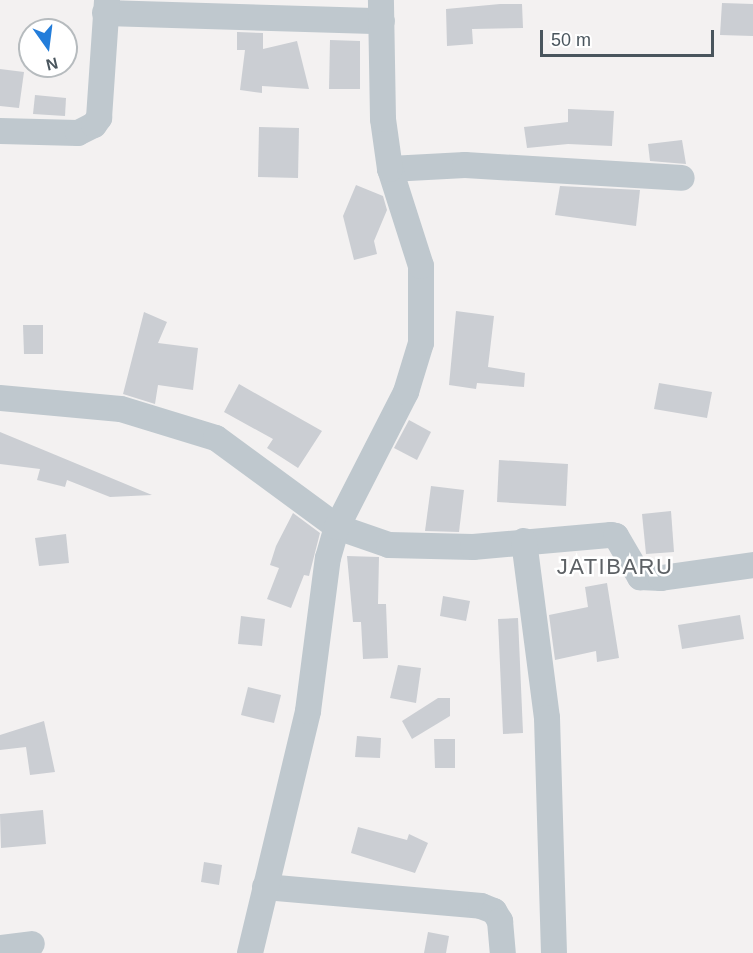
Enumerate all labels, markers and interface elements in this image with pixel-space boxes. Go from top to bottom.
north arrow [18,18,78,78]
scale bar [543,18,717,56]
text: 50 m [551,30,591,50]
text: N [44,54,60,74]
district label: JATIBARU [557,554,673,580]

